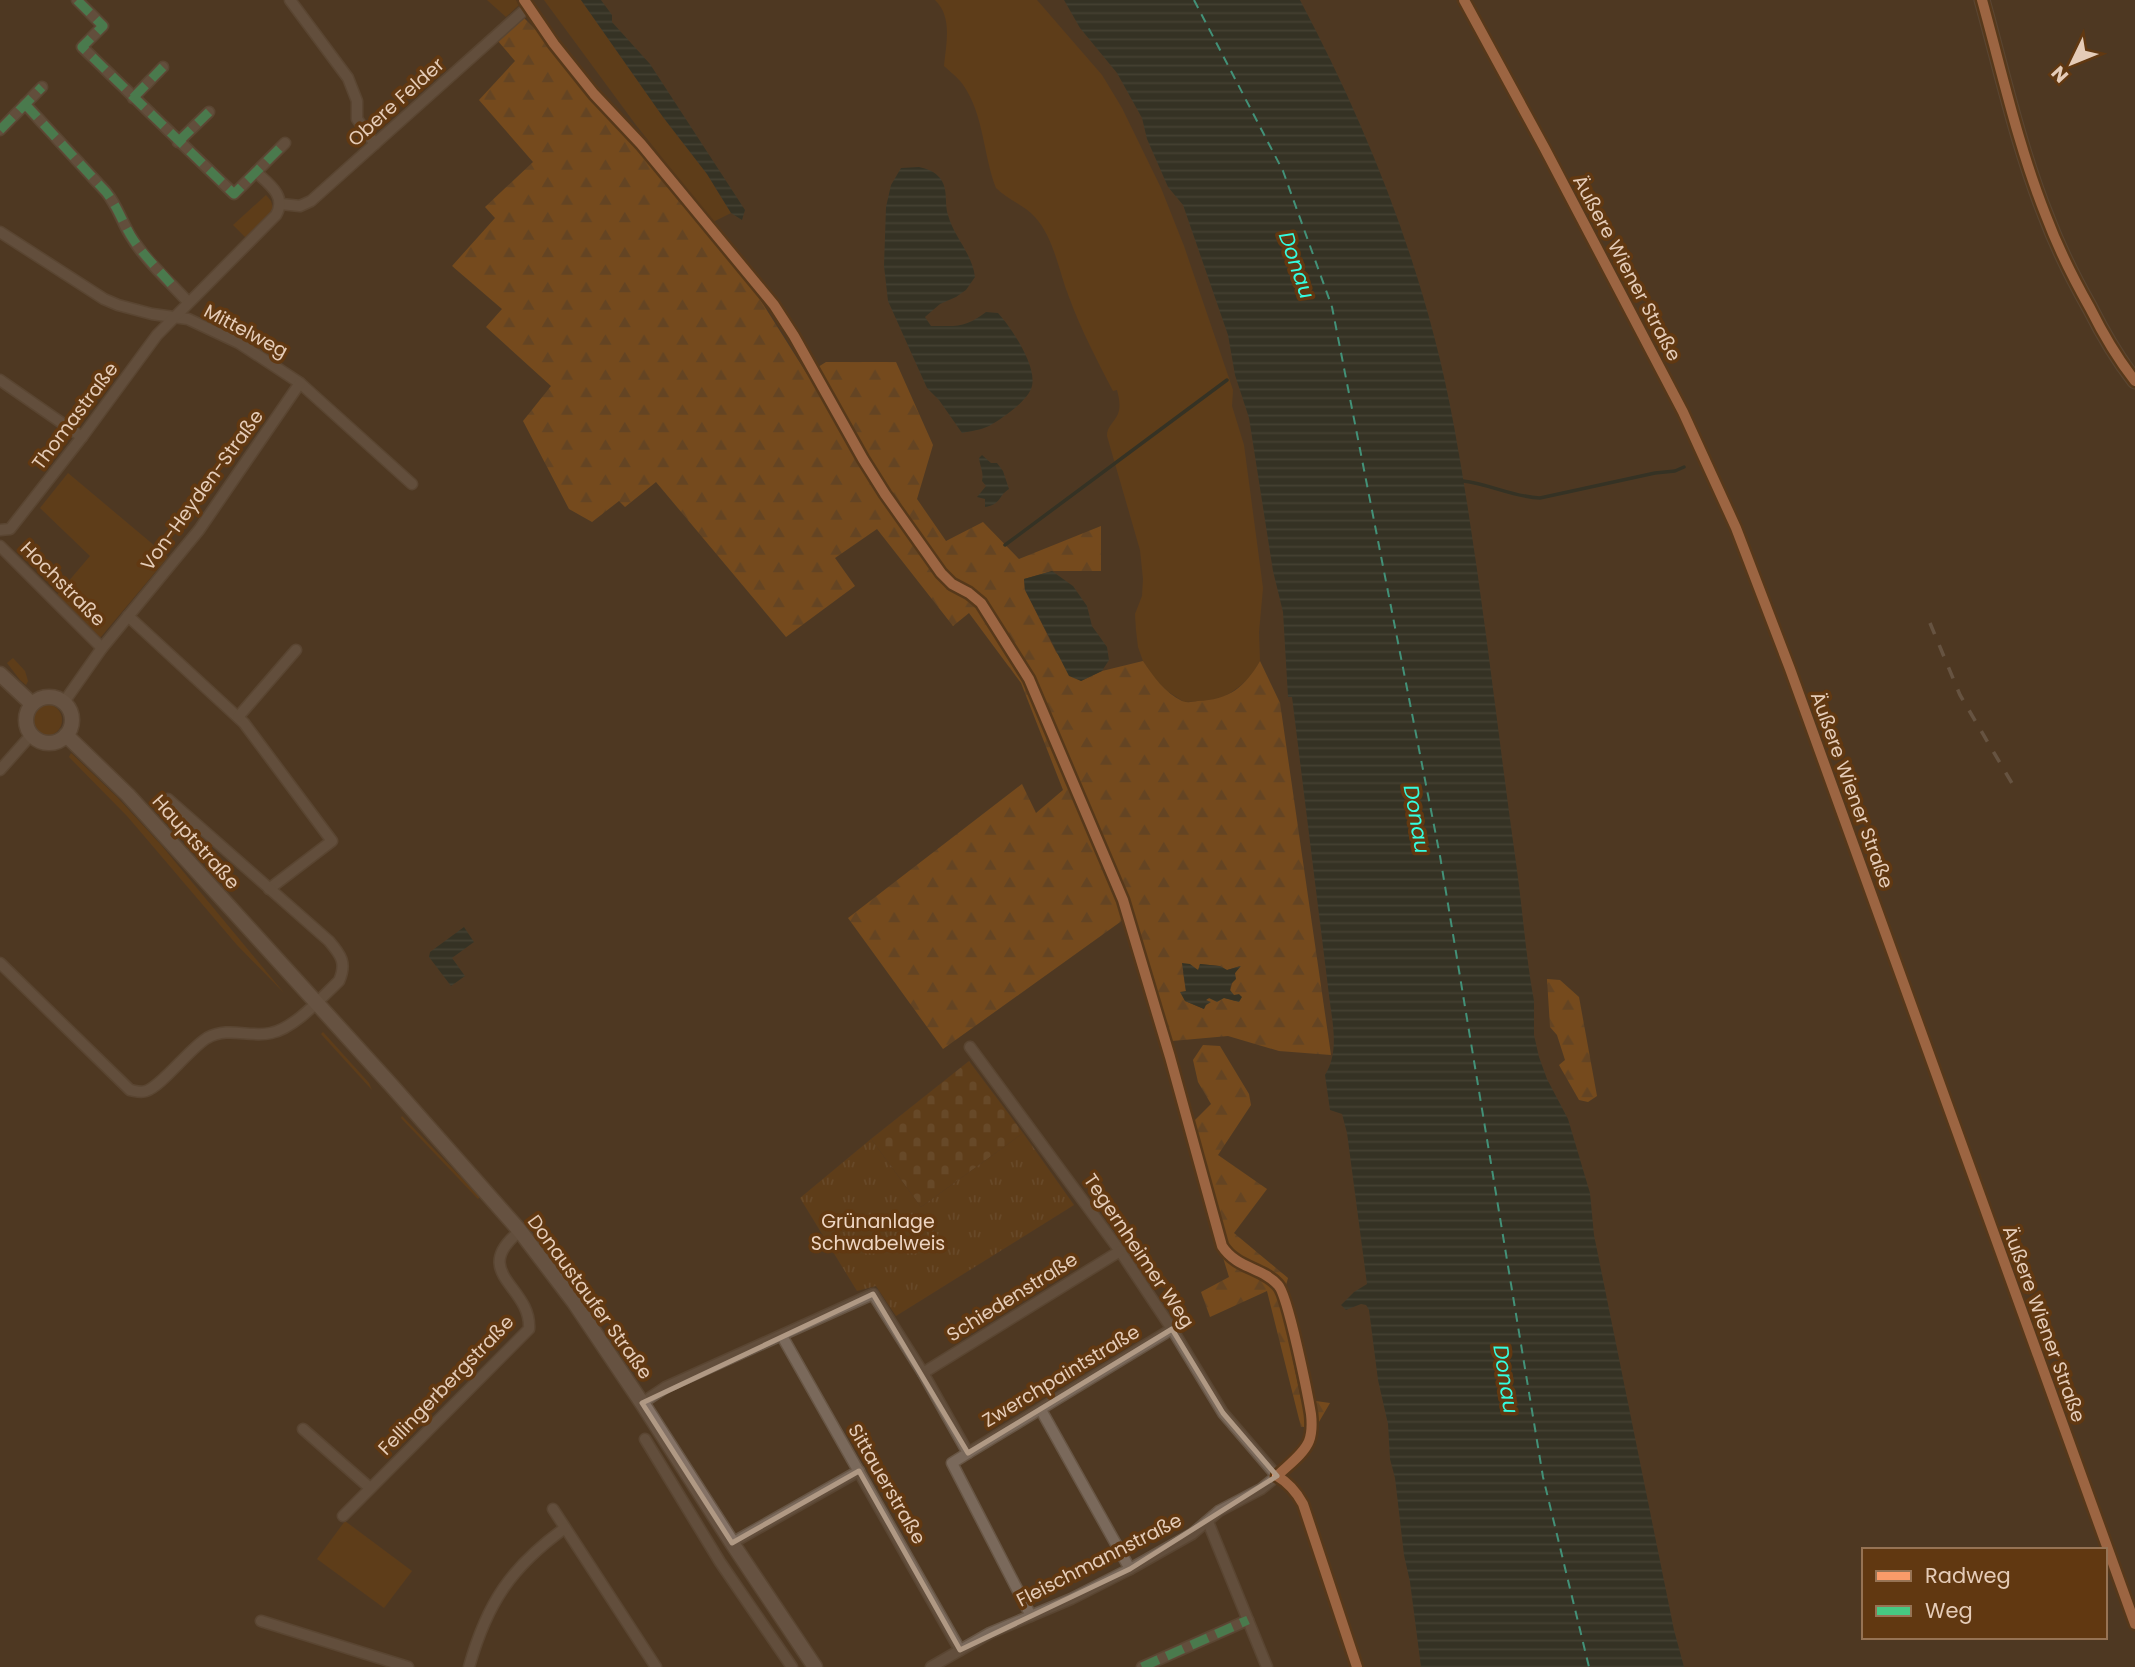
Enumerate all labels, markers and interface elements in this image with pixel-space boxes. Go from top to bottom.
north arrow [2037,28,2107,98]
street label: Obere Felder [342,51,450,153]
text: N [2045,60,2075,89]
street label: Äußere Wiener Straße [1566,170,1688,366]
water label: Donau [1272,227,1322,303]
street label: Mittelweg [199,298,293,364]
street label: Thomastraße [26,357,124,475]
street label: Von-Heyden-Straße [134,404,270,576]
street label: Hochstraße [14,535,112,633]
street label: Äußere Wiener Straße [1804,688,1900,892]
water label: Donau [1397,782,1437,856]
street label: Hauptstraße [146,789,246,895]
street label: Tegernheimer Weg [1077,1168,1201,1334]
park label: Grünanlage Schwabelweis [811,1208,945,1257]
street label: Donaustaufer Straße [521,1209,659,1385]
street label: Äußere Wiener Straße [1996,1222,2092,1426]
street label: Schiedenstraße [941,1246,1083,1348]
street label: Fellingerbergstraße [372,1309,520,1461]
street label: Zwerchpaintstraße [977,1318,1145,1434]
water label: Donau [1486,1342,1526,1416]
street label: Sittauerstraße [842,1419,932,1549]
street label: Fleischmannstraße [1012,1507,1186,1613]
legend [1862,1548,2107,1639]
text: Radweg [1925,1561,2011,1590]
text: Weg [1925,1596,1973,1625]

